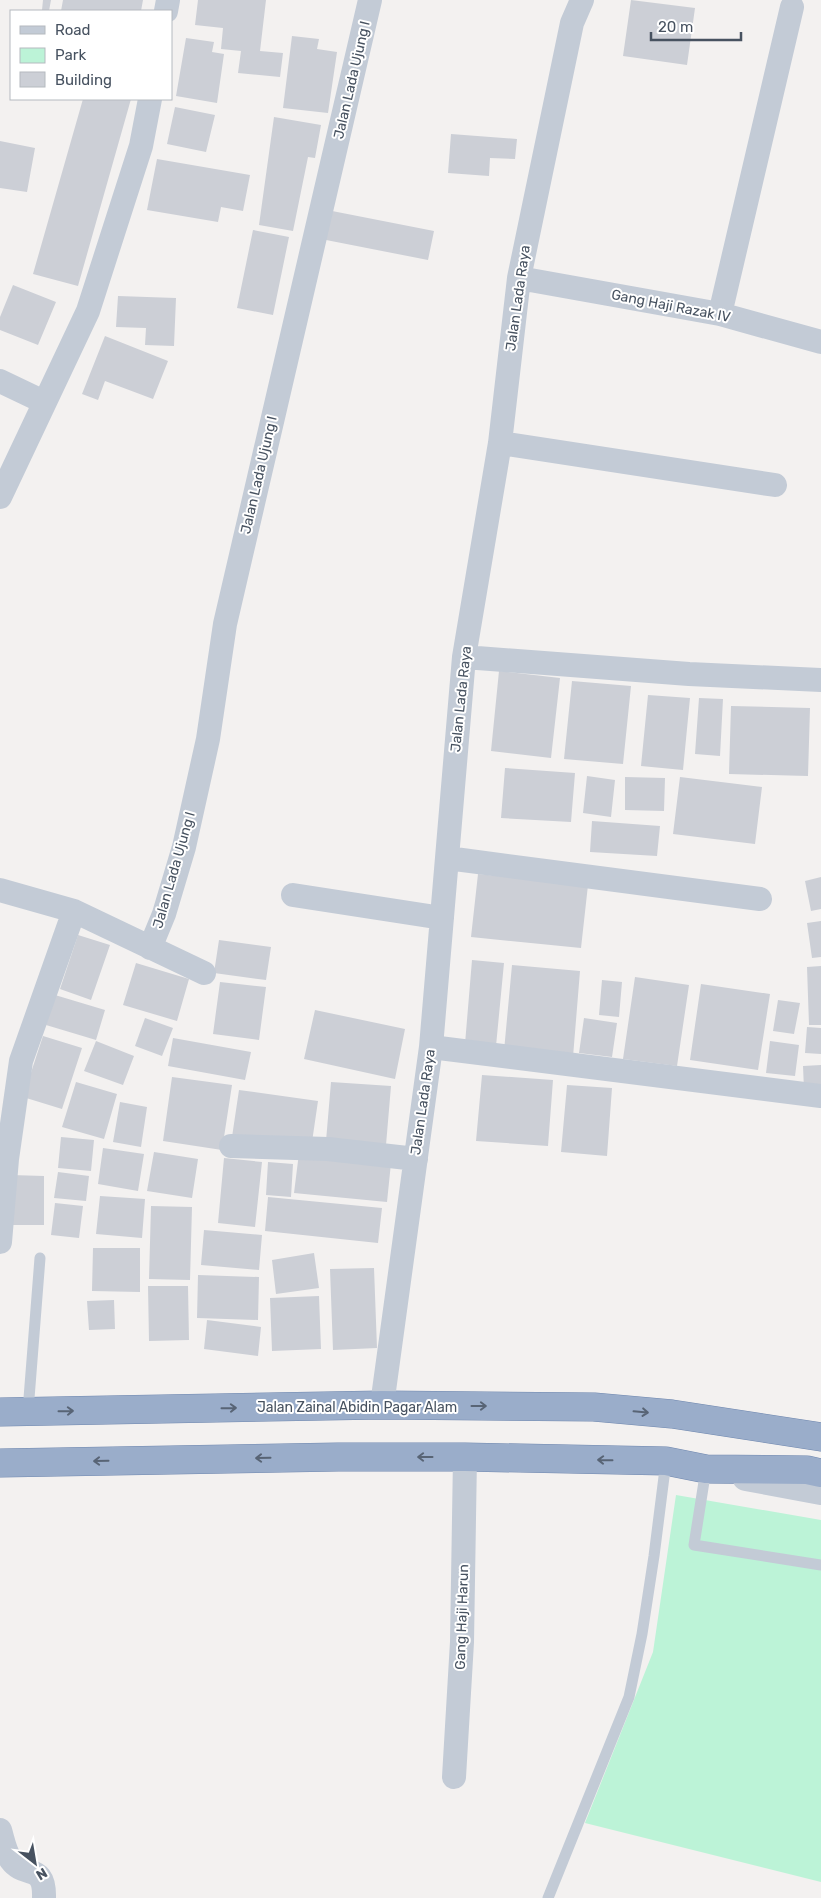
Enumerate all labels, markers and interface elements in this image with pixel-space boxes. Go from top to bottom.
legend [10,10,172,100]
scale bar [651,10,741,42]
text: 20 m [658,18,693,36]
street label: Jalan Lada Ujung I [330,19,374,141]
text: Road [55,21,91,39]
text: Park [55,46,86,64]
text: Building [55,71,112,89]
street label: Jalan Lada Raya [502,244,534,352]
street label: Gang Haji Razak IV [610,286,732,326]
street label: Jalan Lada Ujung I [237,414,281,536]
street label: Jalan Lada Raya [447,645,475,753]
street label: Jalan Lada Ujung I [149,810,199,930]
street label: Jalan Lada Raya [407,1048,439,1156]
street label: Jalan Zainal Abidin Pagar Alam [257,1399,457,1416]
one-way arrow [470,1401,486,1411]
one-way arrow [220,1403,236,1413]
one-way arrow [58,1406,74,1415]
one-way arrow [633,1407,649,1416]
one-way arrow [418,1452,434,1462]
one-way arrow [255,1453,272,1463]
one-way arrow [598,1455,614,1465]
one-way arrow [93,1457,109,1466]
street label: Gang Haji Harun [452,1564,472,1670]
north arrow [10,1838,60,1888]
text: N [33,1864,50,1884]

